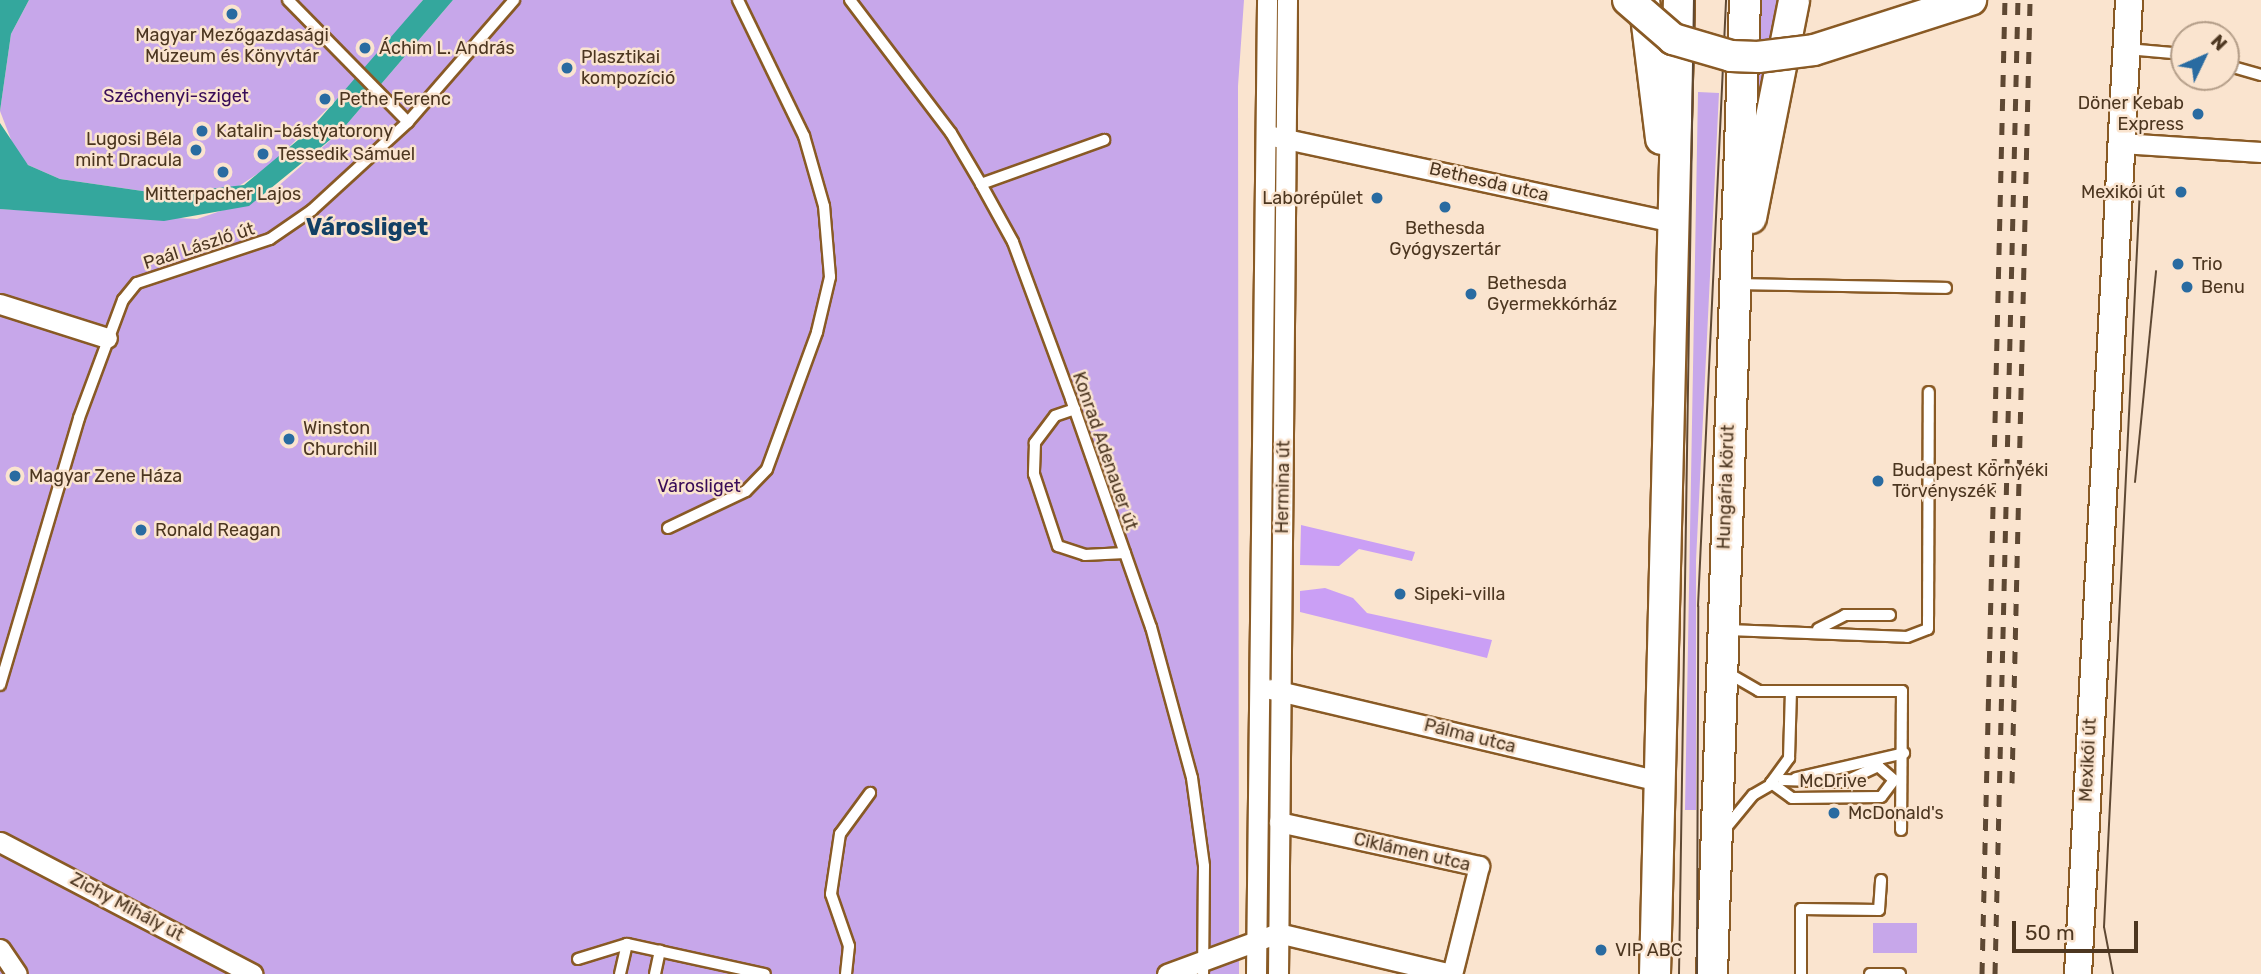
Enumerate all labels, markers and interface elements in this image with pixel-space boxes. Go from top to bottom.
marker: Magyar Mezőgazdasági Múzeum és Könyvtár [224,6,240,22]
north arrow [2170,21,2240,91]
place label: Magyar Mezőgazdasági Múzeum és Könyvtár [135,25,329,68]
text: N [2206,30,2232,55]
place label: Áchim L. András [379,37,515,59]
marker: Áchim L. András [357,40,373,56]
place label: Plasztikai kompozíció [581,47,675,90]
marker: Plasztikai kompozíció [559,60,575,76]
park label: Széchenyi-sziget [103,85,249,107]
place label: Pethe Ferenc [339,88,451,110]
marker: Pethe Ferenc [317,91,333,107]
place label: Döner Kebab Express [2077,93,2184,136]
marker: Döner Kebab Express [2190,106,2206,122]
place label: Katalin-bástyatorony [216,120,393,142]
marker: Katalin-bástyatorony [194,123,210,139]
place label: Lugosi Béla mint Dracula [75,129,182,172]
marker: Lugosi Béla mint Dracula [188,142,204,158]
place label: Tessedik Sámuel [277,143,415,165]
marker: Tessedik Sámuel [255,146,271,162]
street label: Bethesda utca [1427,158,1551,206]
marker: Mitterpacher Lajos [215,164,231,180]
place label: Mexikói út [2081,181,2165,203]
marker: Mexikói út [2171,182,2191,202]
place label: Mitterpacher Lajos [145,183,301,205]
place label: Laborépület [1262,187,1363,209]
marker: Laborépület [1369,190,1385,206]
marker: Bethesda Gyógyszertár [1437,199,1453,215]
district label: Városliget [306,214,428,242]
street label: Paál László út [141,218,257,274]
place label: Bethesda Gyógyszertár [1389,218,1501,260]
place label: Trio [2192,253,2222,275]
marker: Trio [2170,256,2186,272]
place label: Bethesda Gyermekkórház [1487,273,1617,316]
place label: Benu [2201,276,2245,298]
marker: Benu [2179,279,2195,295]
marker: Bethesda Gyermekkórház [1461,284,1481,304]
street label: Konrad Adenauer út [1068,369,1142,533]
place label: Winston Churchill [303,418,377,460]
street label: Hungária körút [1713,424,1739,550]
marker: Winston Churchill [281,431,297,447]
street label: Hermina út [1271,440,1295,534]
place label: Budapest Környéki Törvényszék [1892,460,2048,503]
place label: Magyar Zene Háza [29,465,183,487]
marker: Magyar Zene Háza [7,468,23,484]
marker: Budapest Környéki Törvényszék [1870,473,1886,489]
park label: Városliget [657,475,741,497]
place label: Ronald Reagan [155,519,281,541]
marker: Ronald Reagan [133,522,149,538]
place label: Sipeki-villa [1414,583,1505,605]
marker: Sipeki-villa [1392,586,1408,602]
street label: Pálma utca [1422,714,1518,758]
street label: Mexikói út [2075,717,2101,803]
street label: McDrive [1799,770,1867,792]
place label: McDonald's [1848,802,1944,824]
marker: McDonald's [1826,805,1842,821]
street label: Ciklámen utca [1352,828,1472,876]
street label: Zichy Mihály út [66,868,188,946]
scale bar [2016,908,2142,952]
text: 50 m [2025,920,2075,945]
place label: VIP ABC [1615,939,1684,961]
marker: VIP ABC [1593,942,1609,958]

